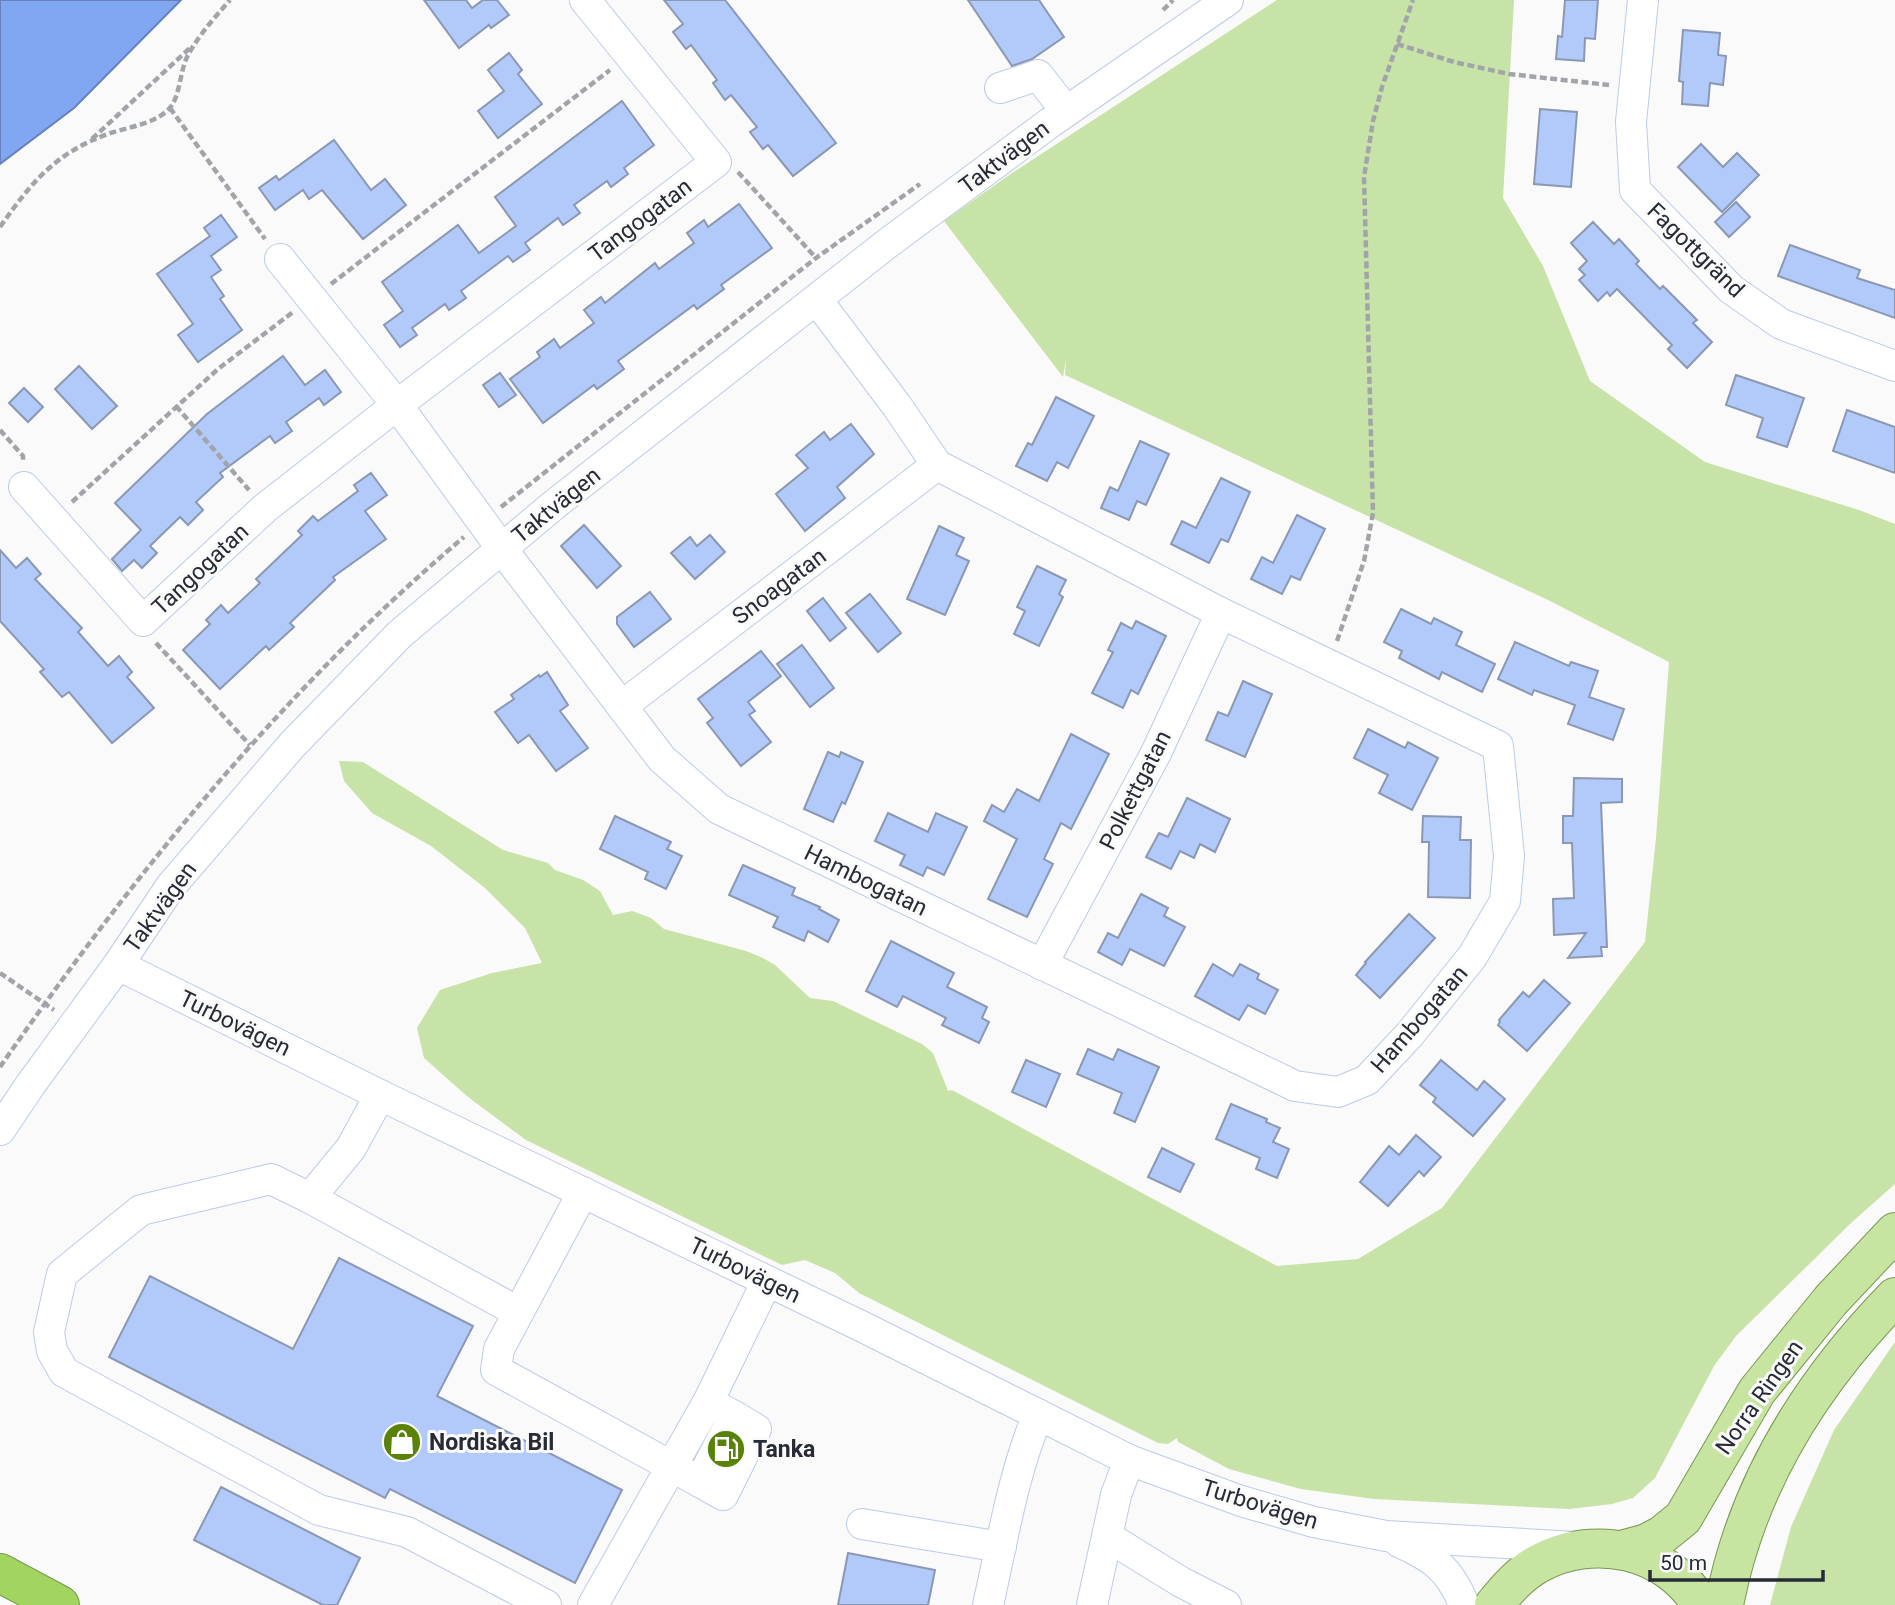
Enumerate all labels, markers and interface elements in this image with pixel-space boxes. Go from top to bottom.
street label: Taktvägen [954,115,1055,200]
street label: Tangogatan [584,173,697,268]
street label: Fagottgränd [1642,197,1750,303]
street label: Taktvägen [507,462,606,549]
street label: Tangogatan [147,518,254,621]
street label: Snoagatan [727,542,831,630]
street label: Polkettgatan [1094,726,1177,854]
street label: Hambogatan [800,839,932,922]
street label: Taktvägen [118,857,202,958]
street label: Hambogatan [1365,960,1473,1078]
street label: Turbovägen [175,985,295,1062]
street label: Turbovägen [685,1232,805,1309]
street label: Norra Ringen [1710,1335,1809,1460]
shop icon: Nordiska Bil [381,1421,423,1463]
fuel station icon: Tanka [705,1428,747,1470]
place label: Nordiska Bil [429,1429,554,1456]
place label: Tanka [753,1436,815,1463]
street label: Turbovägen [1198,1474,1321,1535]
scale bar [1650,1538,1823,1582]
text: 50 m [1660,1551,1707,1575]

